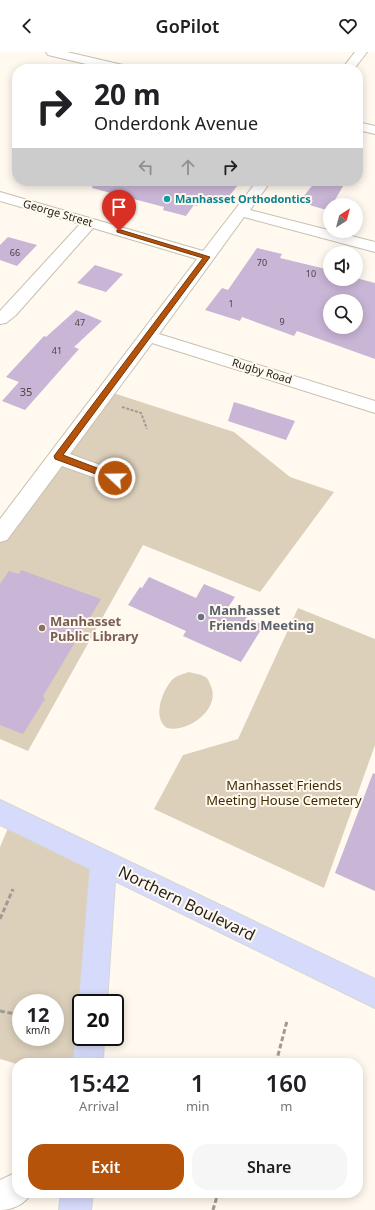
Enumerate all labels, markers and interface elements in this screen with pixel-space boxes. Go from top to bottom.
text: GoPilot [156,14,219,38]
icon: back [16,15,38,37]
icon: heart [337,15,359,37]
text: 20 m [94,75,161,113]
icon: right [28,80,80,132]
text: Onderdonk Avenue [94,111,258,135]
icon: left [135,156,157,178]
icon: ahead [177,156,199,178]
icon: right [219,156,241,178]
pin [102,190,136,231]
place label: Manhasset Orthodontics [175,191,311,206]
marker: Manhasset Orthodontics [162,194,172,204]
street label: George Street [22,195,95,230]
icon: arrive [108,196,130,218]
north arrow [323,198,363,238]
map controls [323,198,363,334]
house number: 66 [10,246,20,259]
button: sound [323,246,363,286]
house number: 70 [257,256,267,269]
house number: 10 [306,267,316,280]
button: search [323,294,363,334]
house number: 1 [228,297,234,310]
house number: 9 [279,315,285,328]
house number: 47 [75,316,85,329]
house number: 41 [52,344,62,357]
street label: Rugby Road [230,354,294,387]
house number: 35 [20,384,32,399]
position arrow [94,457,136,499]
place label: Manhasset Friends Meeting [209,601,314,634]
place label: Manhasset Public Library [50,612,139,645]
marker: Manhasset Friends Meeting [196,612,206,622]
marker: Manhasset Public Library [37,623,47,633]
park label: Manhasset Friends Meeting House Cemetery [206,776,362,809]
street label: Northern Boulevard [115,860,259,946]
speed limit sign: 20 [72,994,124,1046]
text: 12 [27,1001,49,1028]
text: km/h [26,1023,50,1037]
text: 15:42 [68,1066,130,1099]
text: 1 [191,1066,205,1099]
text: 160 [266,1066,307,1099]
text: Arrival [79,1097,119,1115]
text: min [186,1097,209,1115]
text: m [280,1097,292,1115]
button: Exit [28,1144,184,1190]
button: Share [192,1144,347,1190]

